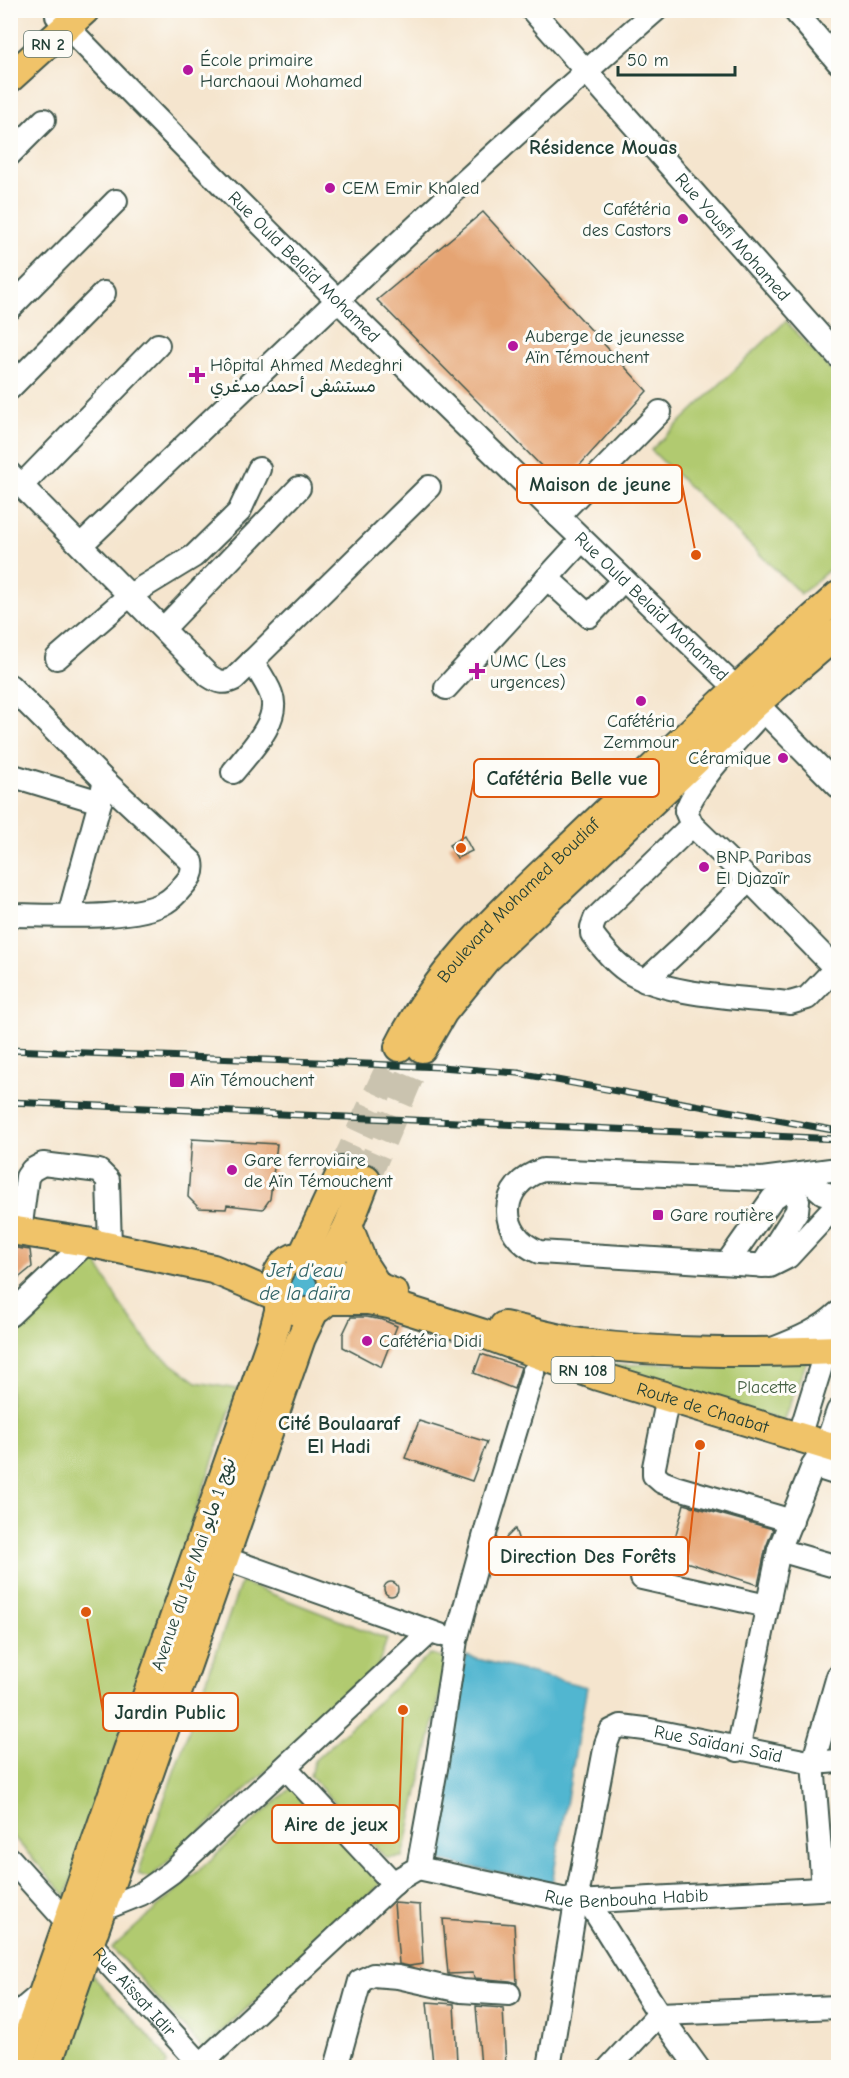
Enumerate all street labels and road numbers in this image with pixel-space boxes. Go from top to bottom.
road number: RN 2 [24,31,72,57]
street label: Rue Yousfi Mohamed [670,169,794,305]
street label: Rue Ould Belaïd Mohamed [224,187,384,347]
street label: Rue Ould Belaïd Mohamed [570,528,732,686]
street label: Boulevard Mohamed Boudiaf [433,814,605,987]
road number: RN 108 [552,1357,614,1383]
street label: Route de Chaabat [634,1378,772,1439]
street label: Avenue du 1er Mai نهج 1 مايو [147,1455,241,1674]
street label: Rue Saïdani Saïd [652,1721,784,1768]
street label: Rue Benbouha Habib [543,1885,709,1913]
street label: Rue Aïssat Idir [88,1943,180,2041]

